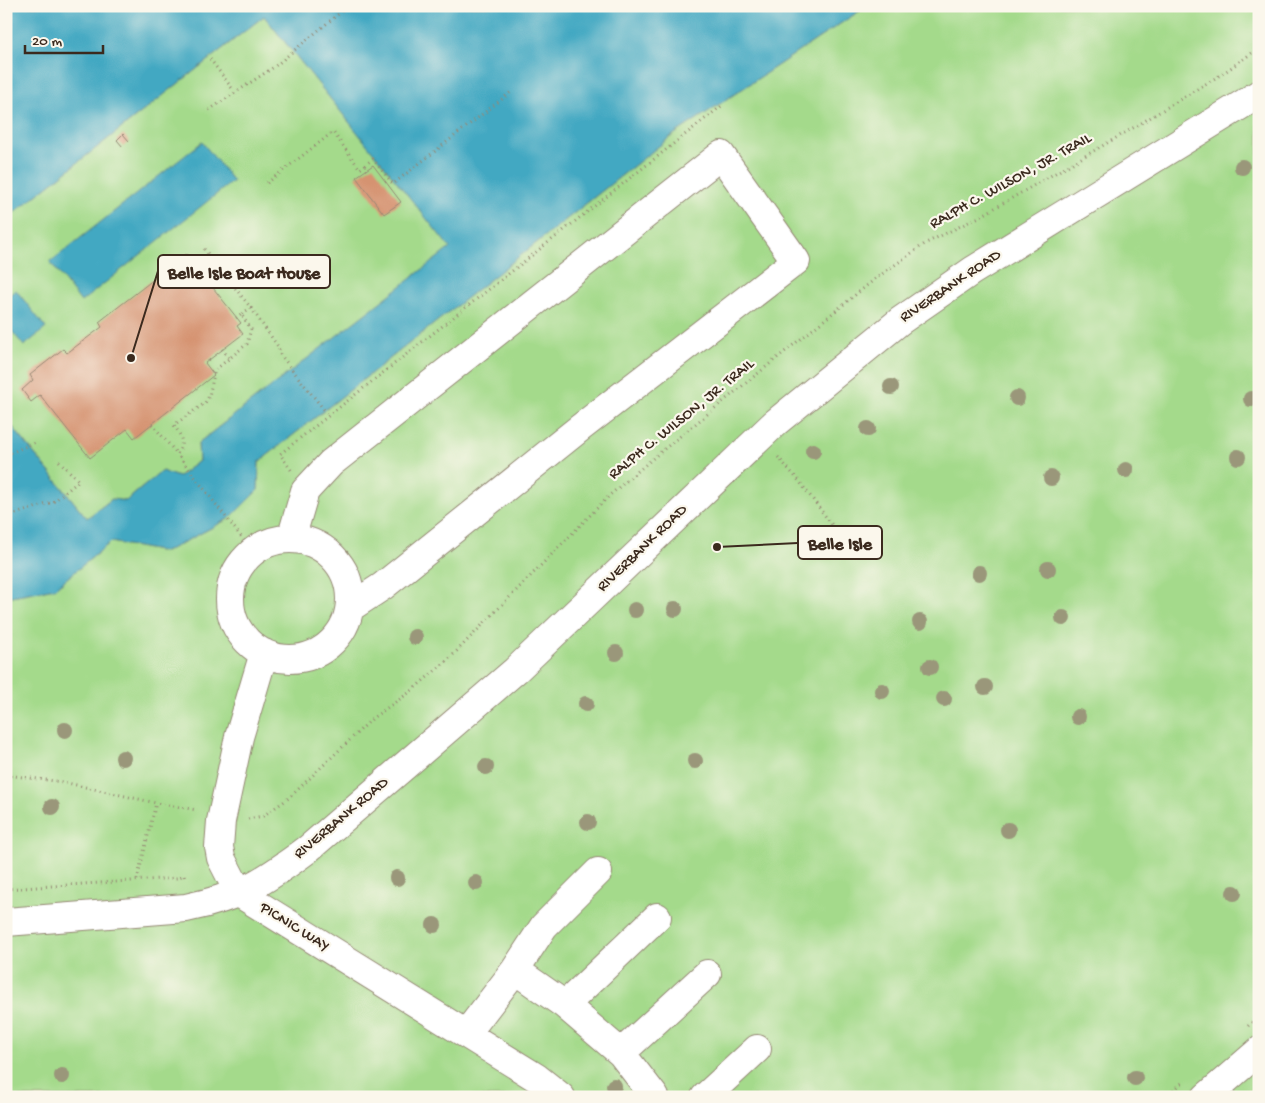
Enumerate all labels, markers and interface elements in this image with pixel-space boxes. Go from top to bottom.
scale bar [25,22,102,54]
text: 20 m [32,33,62,51]
street label: RALPH C. WILSON, JR. TRAIL [927,129,1096,234]
street label: RIVERBANK ROAD [897,246,1006,328]
callout: Belle Isle Boat House [158,255,330,288]
text: Belle Isle Boat House [167,264,321,285]
street label: RALPH C. WILSON, JR. TRAIL [605,355,760,485]
street label: RIVERBANK ROAD [594,501,692,597]
callout: Belle Isle [798,526,882,559]
text: Belle Isle [807,535,873,556]
street label: RIVERBANK ROAD [291,773,394,864]
street label: PICNIC WAY [255,899,332,957]

